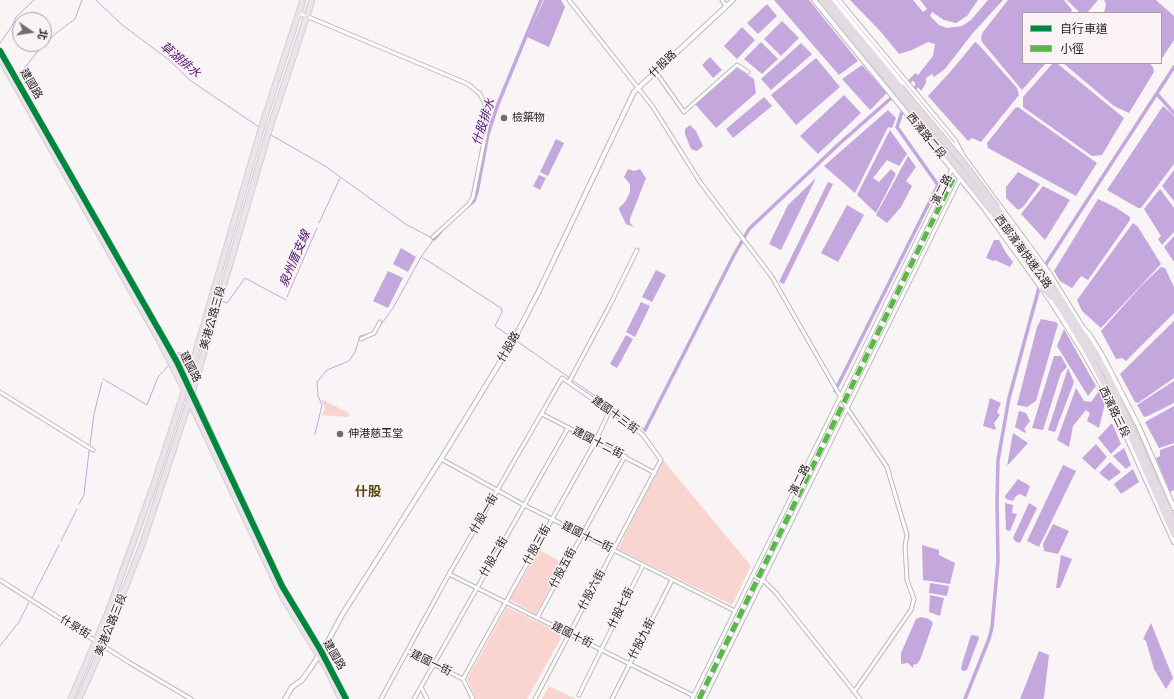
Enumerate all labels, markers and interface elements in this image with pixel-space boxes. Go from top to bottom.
north arrow [12,12,52,52]
legend [1022,12,1162,64]
text: 自行車道 [1060,20,1108,37]
text: 北 [35,28,52,42]
water label: 草湖排水 [157,39,203,81]
text: 小徑 [1060,40,1084,57]
street label: 什股路 [647,48,679,80]
street label: 建國路 [17,66,45,102]
water label: 什股排水 [470,97,498,147]
street label: 西濱路二段 [904,110,948,162]
place label: 檢築物 [512,111,545,125]
marker: 檢築物 [499,113,509,123]
street label: 濱二路 [929,172,955,208]
street label: 西部濱海快速公路 [992,213,1054,291]
water label: 泉州厝支線 [277,229,313,289]
street label: 美港公路三段 [198,284,228,352]
street label: 什股路 [495,329,523,365]
street label: 建國路 [177,349,203,385]
street label: 西濱路三段 [1096,384,1132,440]
street label: 建國十三街 [589,393,641,437]
street label: 建國十二街 [571,425,625,461]
place label: 伸港慈玉堂 [348,427,403,441]
marker: 伸港慈玉堂 [335,429,345,439]
street label: 濱二路 [787,462,813,498]
district label: 什股 [355,484,381,500]
street label: 什股一街 [467,492,501,536]
street label: 建國十一街 [559,519,615,555]
street label: 什股三街 [521,523,553,567]
street label: 什股二街 [477,535,511,579]
street label: 什股五街 [547,545,579,591]
street label: 什股六街 [576,567,608,613]
street label: 什股七街 [605,585,637,631]
street label: 美港公路三段 [93,592,129,658]
street label: 什泉街 [58,613,92,641]
street label: 什股九街 [626,616,658,662]
street label: 建國十街 [549,619,595,651]
street label: 建國路 [320,637,348,673]
street label: 建國一街 [408,647,454,679]

